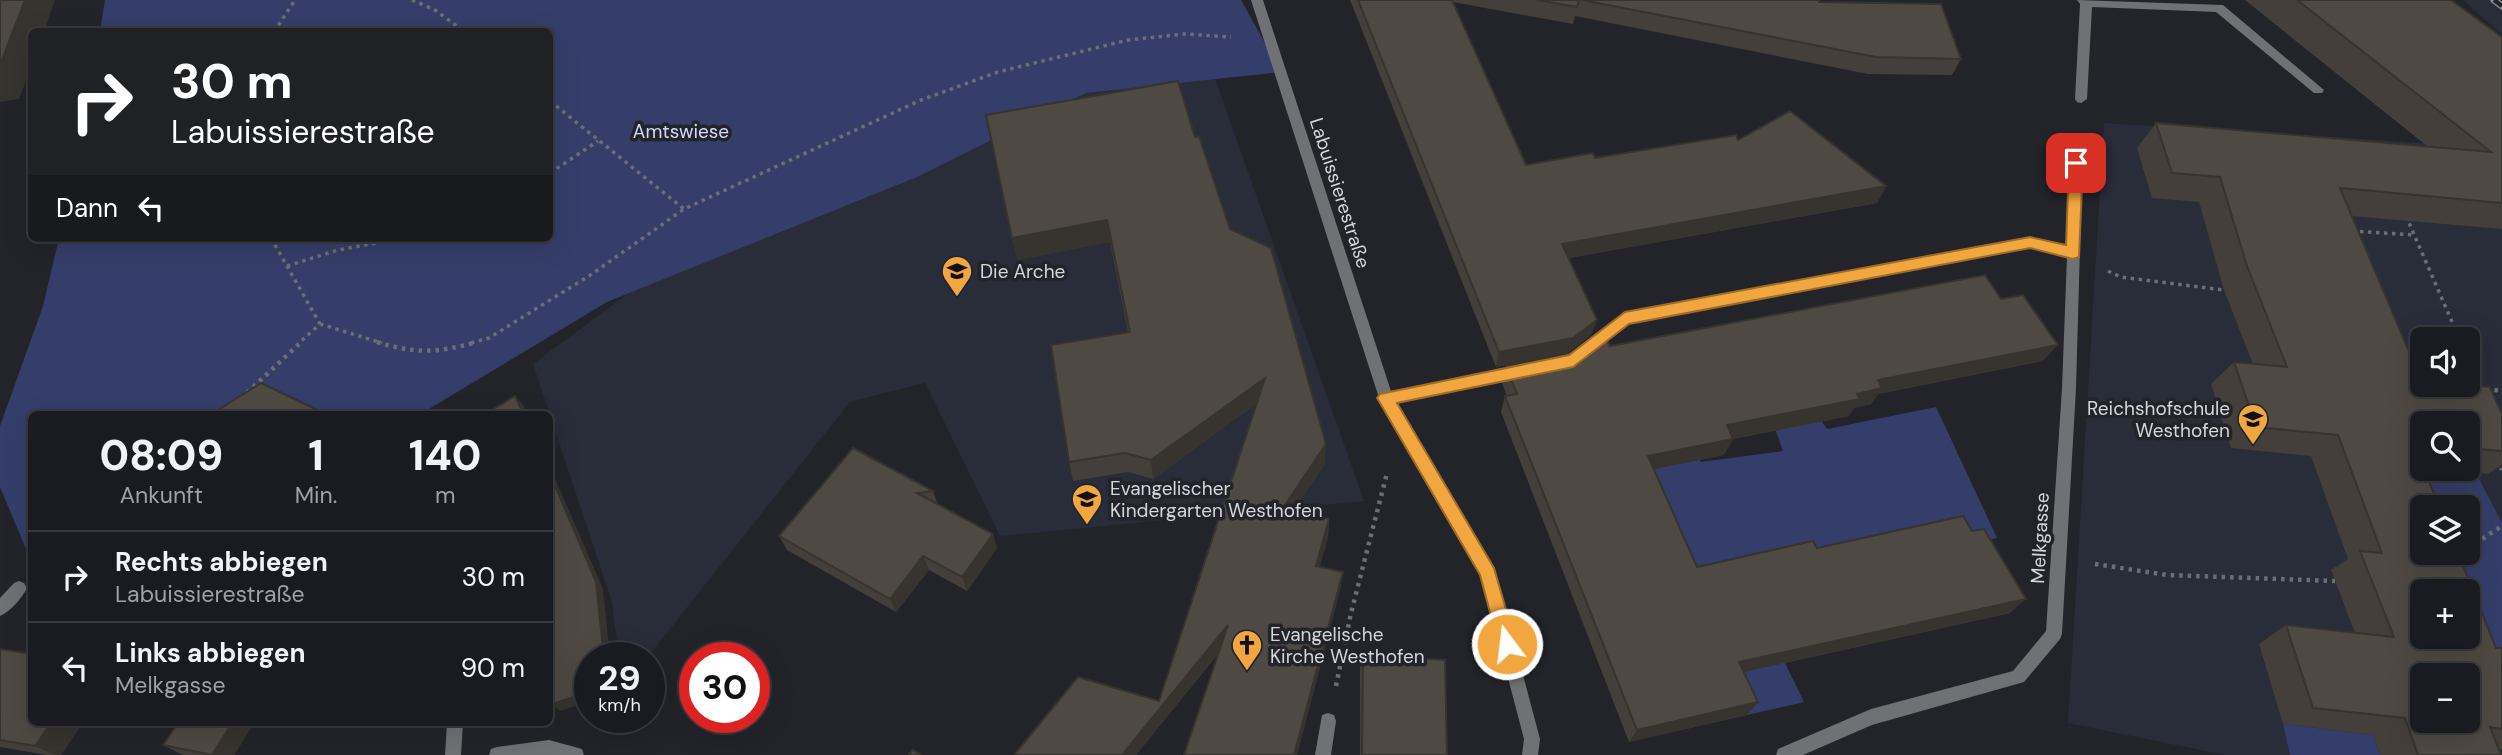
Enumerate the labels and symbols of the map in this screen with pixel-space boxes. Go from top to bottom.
street label: Labuissierestraße [1304,115,1376,271]
park label: Amtswiese [633,119,729,144]
pin [2046,133,2106,193]
school or university icon: Die Arche [940,254,974,298]
place label: Die Arche [980,259,1065,284]
place label: Reichshofschule Westhofen [2087,396,2230,443]
school or university icon: Reichshofschule Westhofen [2236,402,2270,446]
place label: Evangelischer Kindergarten Westhofen [1110,476,1323,523]
school or university icon: Evangelischer Kindergarten Westhofen [1070,482,1104,526]
street label: Melkgasse [2025,492,2055,584]
position arrow [1470,607,1544,681]
place label: Evangelische Kirche Westhofen [1270,622,1425,669]
church icon: Evangelische Kirche Westhofen [1230,628,1264,672]
speed limit sign: 30 [679,642,770,733]

